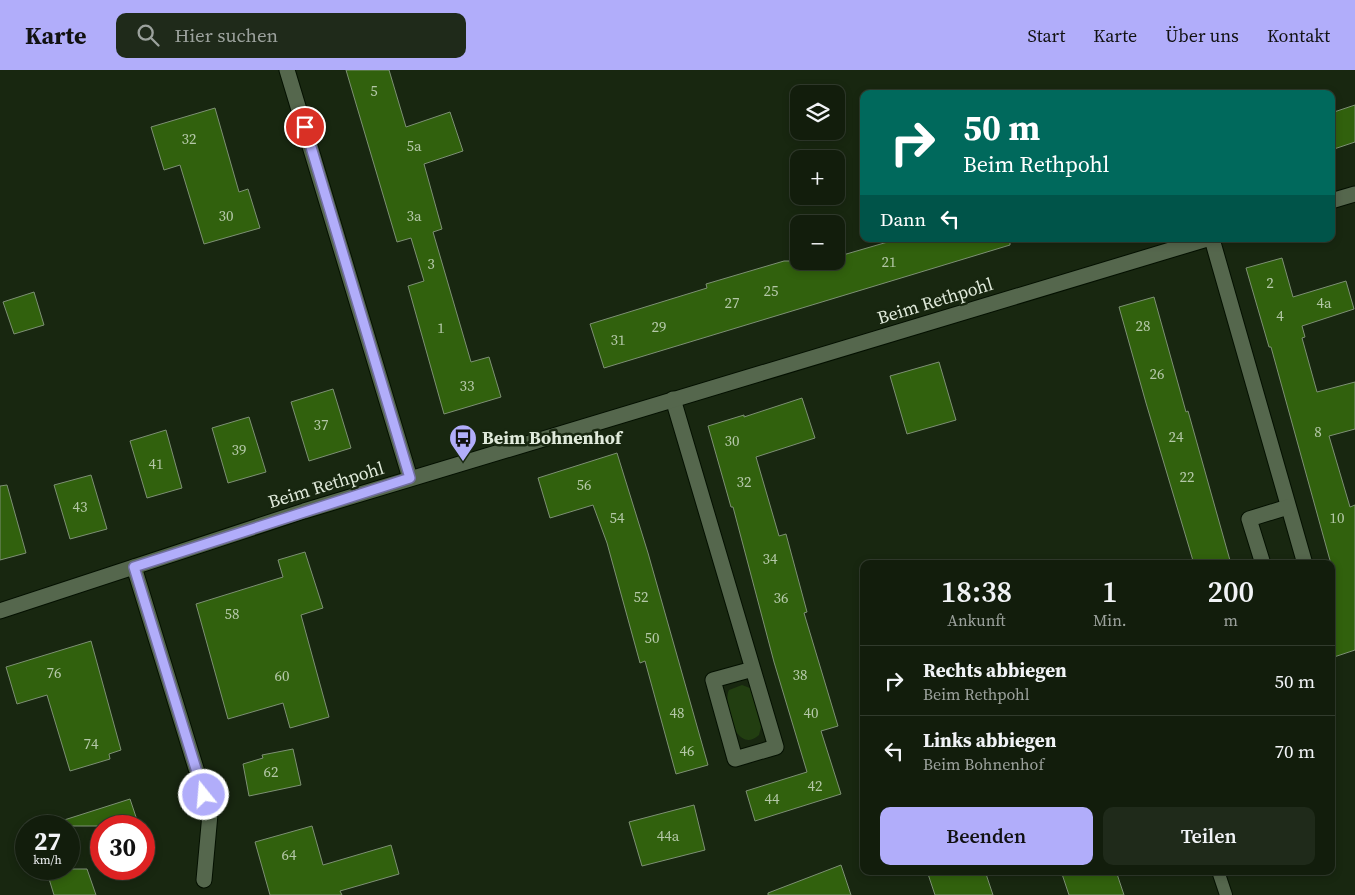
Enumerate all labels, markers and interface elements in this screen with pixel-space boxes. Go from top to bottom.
search box [116,13,466,58]
text: Karte [25,19,86,52]
icon: search [134,21,162,49]
text: Hier suchen [174,22,278,48]
text: Start [1028,23,1065,48]
text: Karte [1093,23,1137,48]
text: Über uns [1165,23,1239,48]
text: Kontakt [1267,23,1330,48]
house number: 5 [370,80,378,101]
map controls [790,85,845,270]
button: layers [790,85,845,140]
text: 50 m [963,104,1040,152]
pin [284,106,326,148]
icon: right [880,110,945,175]
icon: arrive [291,113,319,141]
house number: 32 [181,128,197,149]
house number: 5a [406,135,422,156]
text: Beim Rethpohl [963,149,1109,179]
button: + [790,150,845,205]
house number: 30 [218,205,234,226]
house number: 3a [406,205,422,226]
icon: left [936,205,964,233]
text: Dann [880,206,926,232]
button: − [790,215,845,270]
house number: 21 [881,251,897,272]
house number: 3 [427,253,435,274]
street label: Beim Rethpohl [874,271,996,330]
house number: 2 [1266,272,1274,293]
house number: 25 [763,280,779,301]
house number: 27 [724,292,740,313]
house number: 4a [1316,292,1332,313]
house number: 4 [1276,305,1284,326]
house number: 28 [1135,315,1151,336]
house number: 29 [651,316,667,337]
house number: 1 [437,317,445,338]
house number: 31 [610,329,626,350]
house number: 26 [1149,363,1165,384]
house number: 33 [459,375,475,396]
house number: 37 [313,414,329,435]
house number: 8 [1314,421,1322,442]
bus stop icon: Beim Bohnenhof [448,423,478,462]
place label: Beim Bohnenhof [482,425,624,450]
house number: 24 [1168,426,1184,447]
house number: 30 [724,430,740,451]
house number: 39 [231,439,247,460]
house number: 41 [148,453,164,474]
street label: Beim Rethpohl [265,455,387,514]
house number: 22 [1179,466,1195,487]
house number: 32 [736,471,752,492]
house number: 56 [576,474,592,495]
house number: 43 [72,496,88,517]
house number: 54 [609,507,625,528]
house number: 10 [1329,507,1345,528]
house number: 34 [762,548,778,569]
text: 18:38 [941,571,1012,612]
text: 1 [1102,571,1118,612]
text: 200 [1207,571,1254,612]
house number: 52 [633,586,649,607]
house number: 36 [773,587,789,608]
house number: 58 [224,603,240,624]
text: Ankunft [947,609,1006,631]
text: Min. [1093,609,1127,631]
text: m [1224,609,1238,631]
house number: 50 [644,627,660,648]
text: Rechts abbiegen [923,657,1067,683]
house number: 76 [46,662,62,683]
house number: 38 [792,664,808,685]
house number: 60 [274,665,290,686]
icon: right [880,667,908,695]
text: 50 m [1274,668,1315,694]
text: Beim Rethpohl [923,683,1029,705]
house number: 48 [669,702,685,723]
house number: 40 [803,702,819,723]
text: Links abbiegen [923,727,1056,753]
house number: 74 [83,733,99,754]
icon: left [880,737,908,765]
text: 70 m [1274,738,1315,764]
house number: 46 [679,740,695,761]
text: Beim Bohnenhof [923,753,1044,775]
house number: 62 [263,761,279,782]
position arrow [177,768,229,820]
house number: 42 [807,775,823,796]
house number: 44 [764,788,780,809]
button: Beenden [880,807,1093,865]
button: Teilen [1103,807,1315,865]
speed limit sign: 30 [90,815,155,880]
text: 27 [34,824,61,858]
house number: 44a [657,825,680,846]
house number: 64 [281,844,297,865]
text: km/h [33,852,62,868]

